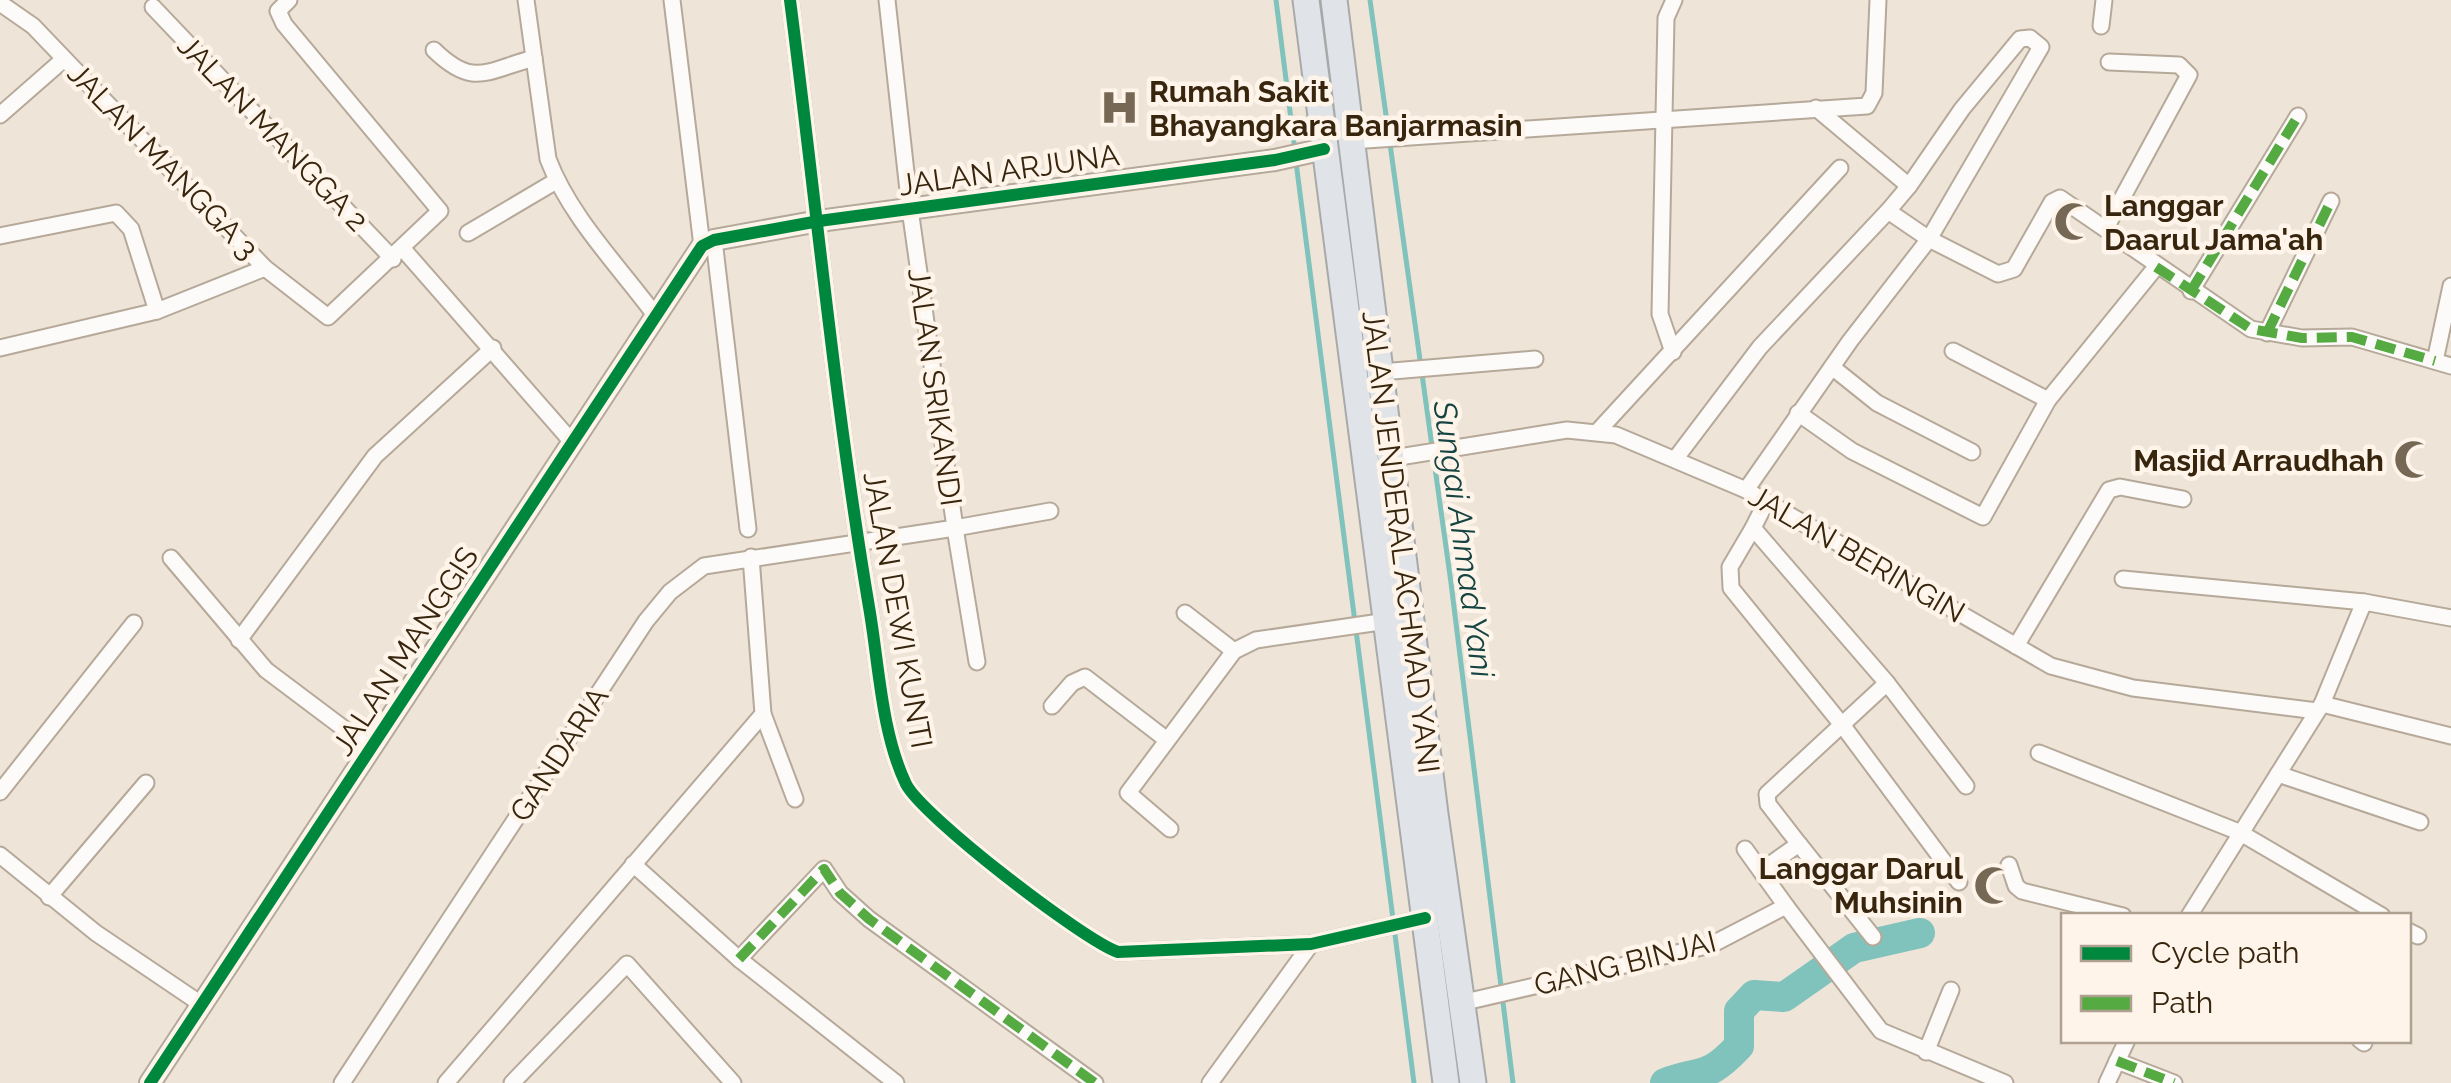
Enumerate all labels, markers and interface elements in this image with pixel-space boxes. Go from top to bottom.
street label: JALAN MANGGA 2 [171,28,375,238]
street label: JALAN MANGGA 3 [61,56,265,266]
place label: Rumah Sakit Bhayangkara Banjarmasin [1149,74,1523,143]
hospital icon: Rumah Sakit Bhayangkara Banjarmasin [1098,87,1140,129]
street label: JALAN ARJUNA [897,137,1121,203]
place label: Langgar Daarul Jama'ah [2104,188,2323,257]
mosque icon: Langgar Daarul Jama'ah [2053,201,2095,243]
street label: JALAN SRIKANDI [901,266,969,508]
street label: JALAN JENDERAL ACHMAD YANI [1355,309,1447,775]
water label: Sungai Ahmad Yani [1426,397,1502,681]
mosque icon: Masjid Arraudhah [2393,439,2435,481]
place label: Masjid Arraudhah [2133,443,2384,478]
street label: JALAN DEWI KUNTI [856,469,940,751]
street label: JALAN BERINGIN [1743,478,1971,630]
street label: JALAN MANGGIS [325,540,485,762]
street label: GANDARIA [503,680,615,828]
place label: Langgar Darul Muhsinin [1759,851,1963,920]
mosque icon: Langgar Darul Muhsinin [1972,864,2014,906]
legend [2061,913,2411,1043]
street label: GANG BINJAI [1530,923,1720,1003]
text: Cycle path [2151,935,2299,970]
text: Path [2151,985,2213,1020]

